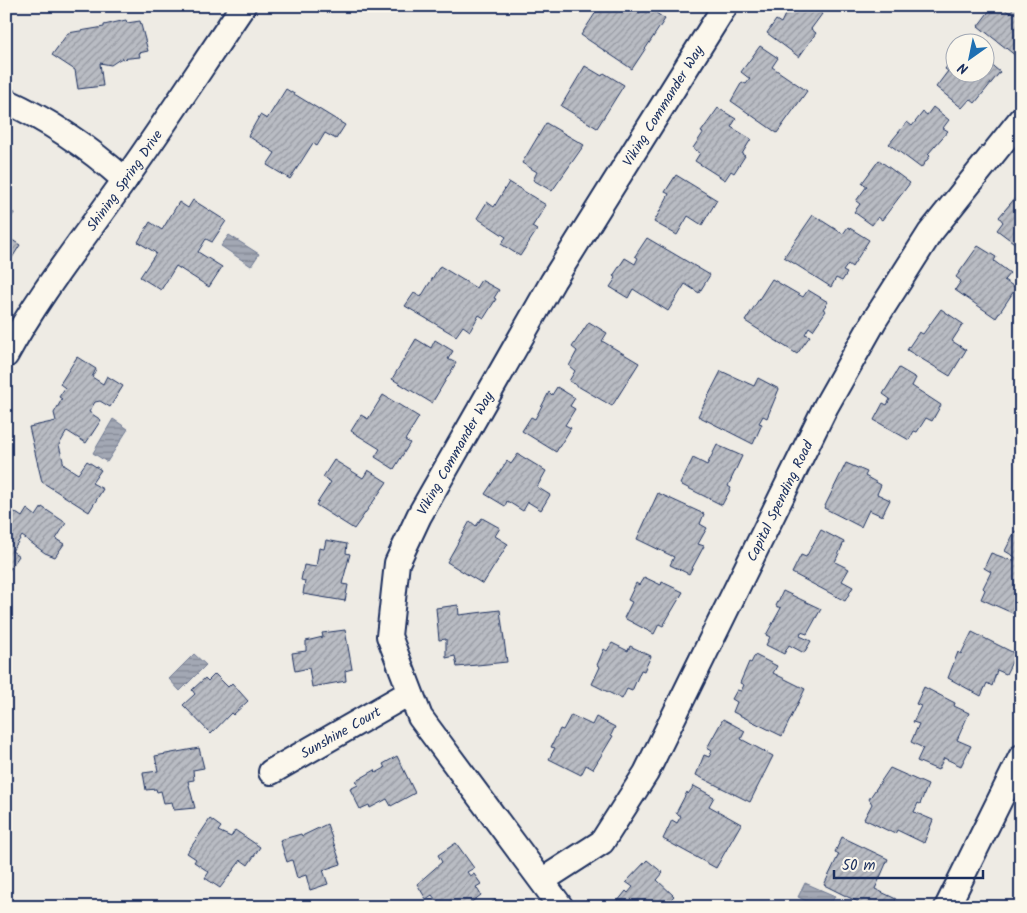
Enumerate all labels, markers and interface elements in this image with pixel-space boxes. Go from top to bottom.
north arrow [944,32,994,82]
street label: Viking Commander Way [617,41,710,171]
text: N [954,56,973,80]
street label: Shining Spring Drive [81,125,169,236]
street label: Viking Commander Way [412,387,500,520]
street label: Capital Spending Road [741,436,820,566]
street label: Sunshine Court [297,701,386,765]
scale bar [834,848,983,880]
text: 50 m [842,854,876,878]

